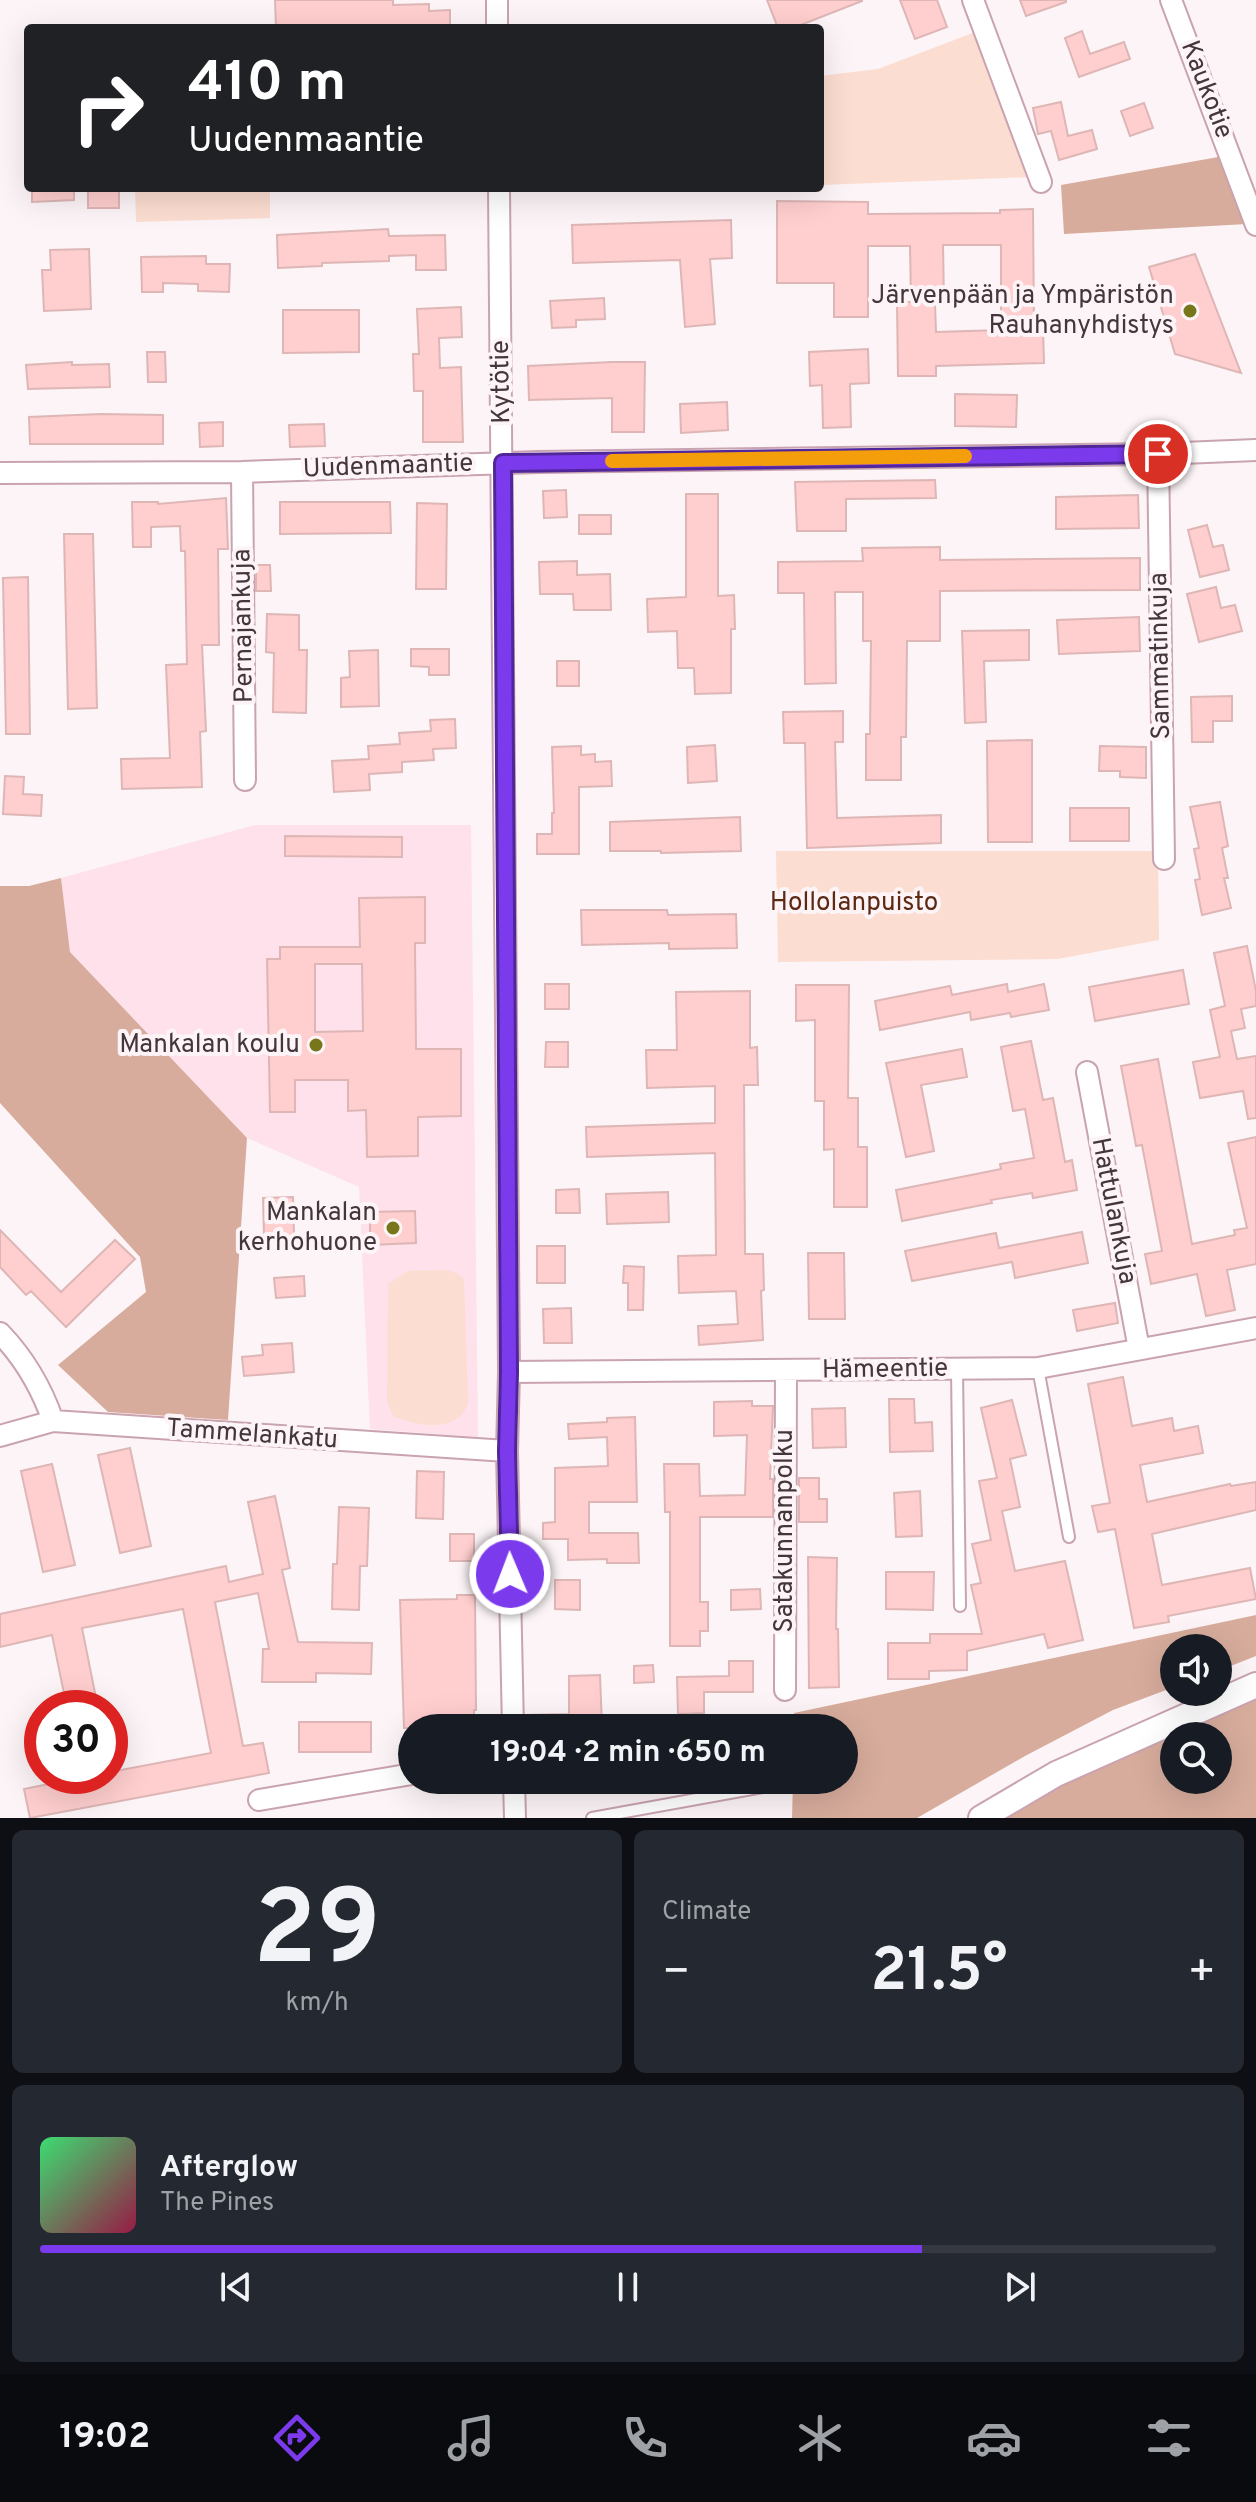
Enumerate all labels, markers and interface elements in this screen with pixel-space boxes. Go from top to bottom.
street label: Kaukotie [1172,36,1240,144]
text: 410 m [188,50,346,120]
icon: right [56,56,160,160]
text: Uudenmaantie [188,119,424,165]
place label: Järvenpään ja Ympäristön Rauhanyhdistys [871,280,1174,343]
marker: Järvenpään ja Ympäristön Rauhanyhdistys [1181,302,1199,320]
street label: Kytötie [485,340,519,424]
pin [1124,420,1192,488]
icon: arrive [1136,432,1180,476]
street label: Uudenmaantie [302,448,474,486]
street label: Pernajankuja [226,549,262,703]
street label: Sammatinkuja [1143,572,1179,740]
park label: Hollolanpuisto [770,887,938,920]
place label: Mankalan koulu [119,1029,300,1062]
marker: Mankalan koulu [307,1036,325,1054]
street label: Hattulankuja [1083,1135,1143,1287]
place label: Mankalan kerhohuone [238,1197,377,1260]
marker: Mankalan kerhohuone [384,1219,402,1237]
street label: Hämeentie [822,1352,948,1388]
street label: Tammelankatu [165,1413,339,1457]
street label: Satakunnanpolku [769,1429,802,1633]
position arrow [468,1532,552,1616]
map controls [1160,1634,1232,1794]
button: sound [1160,1634,1232,1706]
speed limit sign: 30 [24,1690,128,1794]
button: search [1160,1722,1232,1794]
text: 19:04 · 2 min · 650 m [490,1735,766,1772]
text: 29 [253,1869,381,2001]
text: Climate [662,1896,751,1929]
text: 21.5° [870,1936,1008,2012]
text: − [662,1946,690,2002]
text: + [1188,1946,1216,2002]
text: km/h [285,1987,349,2020]
text: Afterglow [160,2150,298,2187]
text: The Pines [160,2187,274,2220]
icon: previous [214,2265,258,2309]
icon: pause [606,2265,650,2309]
icon: next [998,2265,1042,2309]
icon: directions [269,2410,325,2466]
icon: music [443,2410,499,2466]
icon: phone [617,2410,673,2466]
icon: climate [792,2410,848,2466]
icon: car [966,2410,1022,2466]
icon: filters [1141,2410,1197,2466]
text: 19:02 [59,2415,150,2461]

